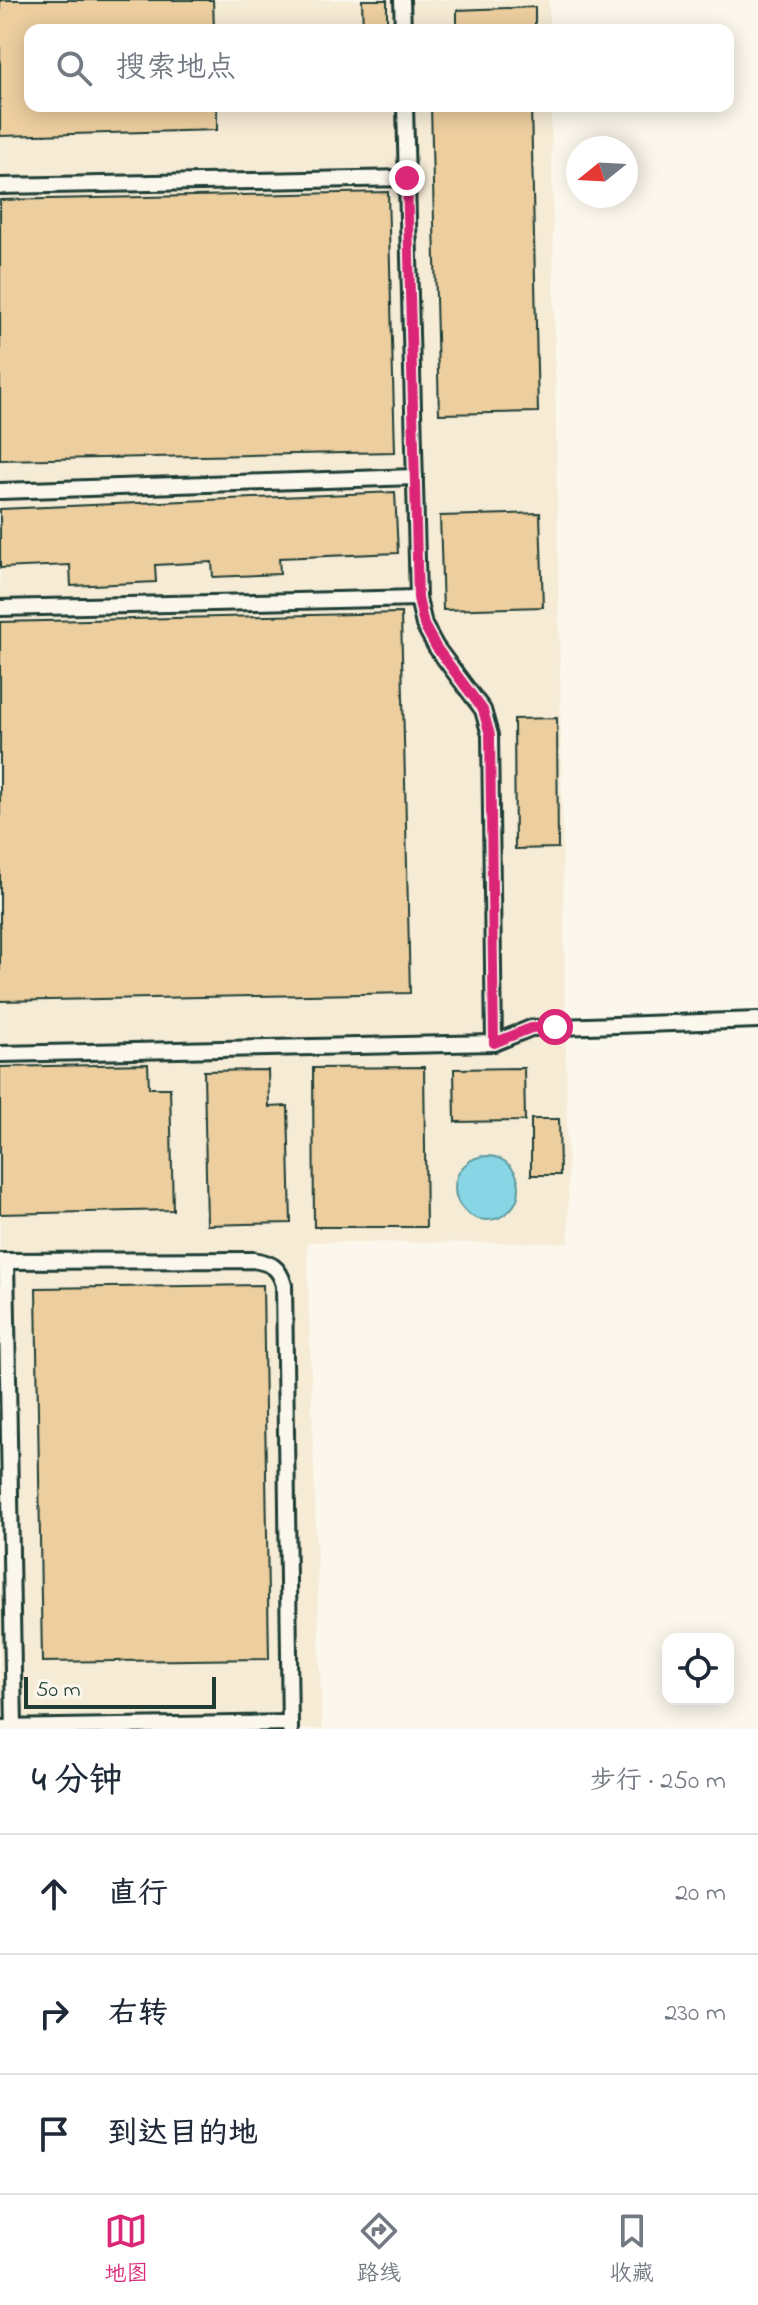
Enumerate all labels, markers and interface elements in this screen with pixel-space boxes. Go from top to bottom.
search box [24,24,734,112]
icon: search [52,46,96,90]
text: 搜索地点 [116,47,236,91]
north arrow [566,136,638,208]
route end [389,160,425,196]
route start [537,1009,573,1045]
map controls [662,1633,734,1705]
button: locate [662,1633,734,1705]
scale bar [24,1673,216,1709]
text: 50 m [36,1675,81,1707]
text: 4 分钟 [32,1757,123,1807]
text: 步行 · 250 m [590,1763,726,1801]
icon: ahead [32,1872,76,1916]
text: 直行 [108,1873,168,1917]
text: 20 m [675,1875,726,1913]
icon: right [32,1992,76,2036]
text: 右转 [108,1993,168,2037]
text: 230 m [664,1995,726,2033]
icon: arrive [32,2112,76,2156]
text: 到达目的地 [108,2113,258,2157]
tab: 地图 [104,2209,148,2291]
tab: 路线 [357,2209,401,2291]
tab: 收藏 [610,2209,654,2291]

